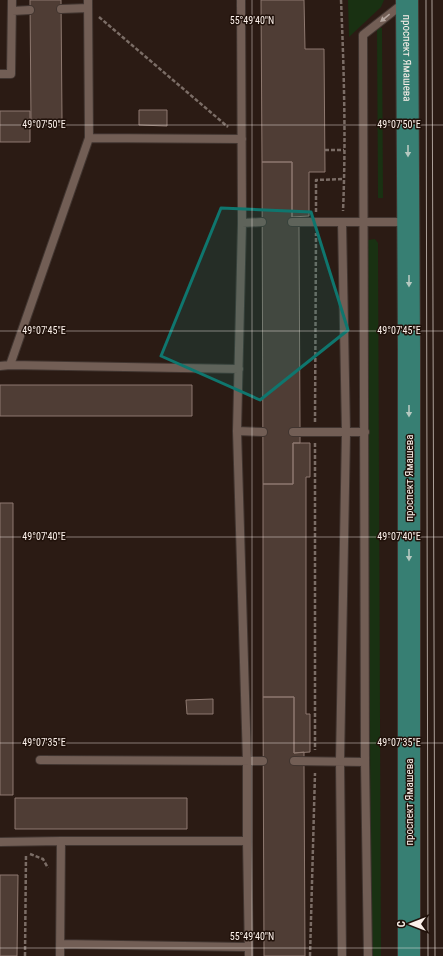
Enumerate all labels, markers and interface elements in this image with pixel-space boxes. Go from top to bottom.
one-way arrow [379,13,390,22]
street label: проспект Ямашева [401,14,414,102]
text: 55°49'40"N [230,15,274,26]
text: 49°07'50"E [22,119,66,130]
text: 49°07'50"E [377,119,421,130]
one-way arrow [405,145,411,158]
one-way arrow [406,275,412,288]
text: 49°07'45"E [22,325,66,336]
text: 49°07'45"E [377,325,421,336]
one-way arrow [406,405,412,418]
street label: проспект Ямашева [403,434,416,522]
text: 49°07'40"E [22,531,66,542]
text: 49°07'40"E [377,531,421,542]
one-way arrow [406,549,412,562]
text: 49°07'35"E [22,737,66,748]
text: 49°07'35"E [377,737,421,748]
street label: проспект Ямашева [403,758,416,846]
north arrow [391,904,431,944]
text: С [395,921,408,927]
text: 55°49'40"N [230,931,274,942]

